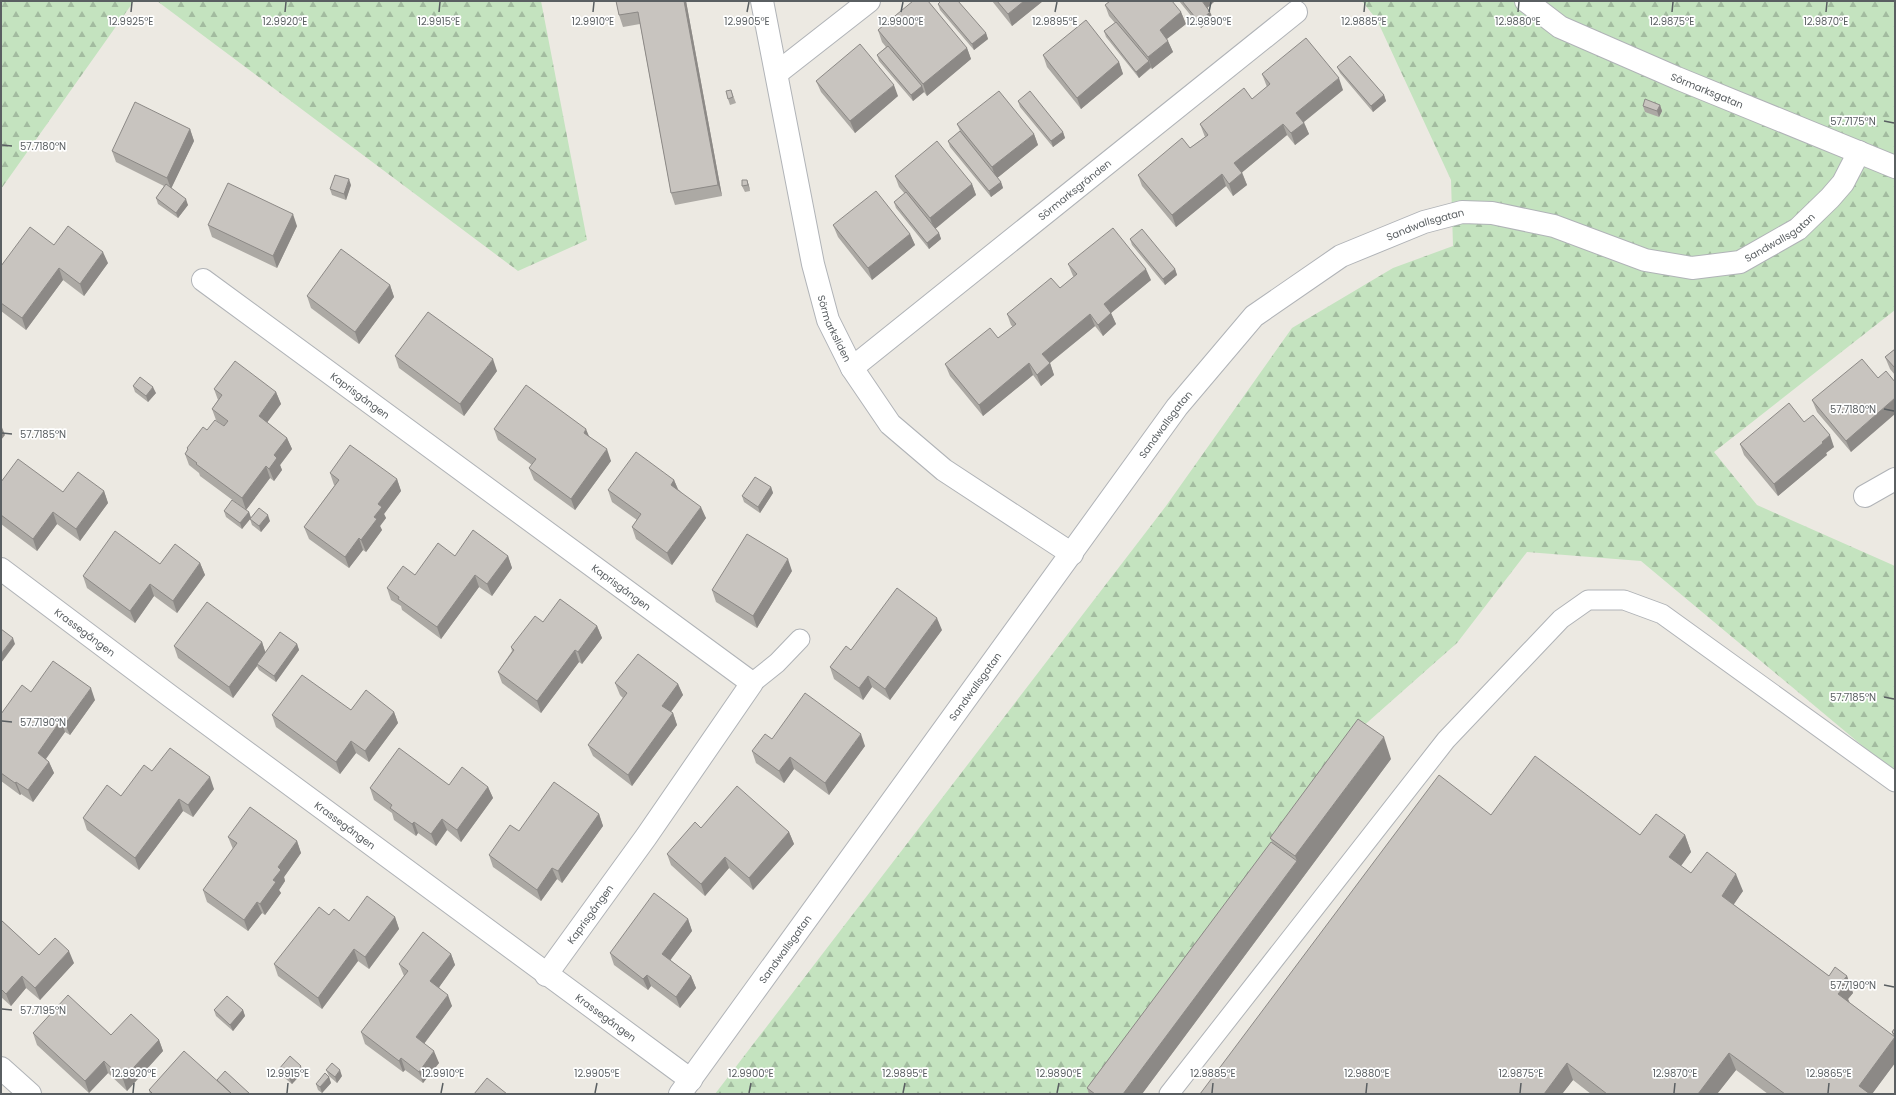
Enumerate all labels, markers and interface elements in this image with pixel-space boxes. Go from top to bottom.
text: 12.9925°E [109,14,153,29]
text: 12.9920°E [263,14,307,29]
text: 12.9915°E [418,14,460,29]
text: 12.9910°E [572,14,614,29]
text: 12.9905°E [724,14,770,29]
text: 12.9900°E [878,14,924,29]
text: 12.9895°E [1032,14,1078,29]
text: 12.9890°E [1186,14,1232,29]
text: 12.9885°E [1341,14,1387,29]
text: 12.9880°E [1495,14,1541,29]
text: 12.9875°E [1650,14,1694,29]
text: 12.9870°E [1804,14,1848,29]
street label: Sörmarksgatan [1668,69,1746,112]
text: 57.7175°N [1830,114,1876,129]
text: 57.7180°N [20,139,66,154]
street label: Sörmarksgränden [1035,156,1115,224]
street label: Sandwallsgatan [1384,205,1466,245]
street label: Sandwallsgatan [1742,210,1818,266]
street label: Sörmarksliden [814,293,855,365]
street label: Kaprisgången [327,369,393,423]
street label: Sandwallsgatan [1135,387,1196,462]
text: 57.7180°N [1830,402,1876,417]
text: 57.7185°N [20,427,66,442]
street label: Kaprisgången [588,561,654,614]
street label: Krassegången [51,605,118,660]
street label: Sandwallsgatan [945,649,1005,724]
text: 57.7185°N [1830,690,1876,705]
text: 57.7190°N [20,715,66,730]
street label: Krassegången [311,798,378,853]
street label: Kaprisgången [564,881,617,947]
street label: Sandwallsgatan [755,912,815,987]
text: 57.7190°N [1830,978,1876,993]
street label: Krassegången [572,990,639,1045]
text: 57.7195°N [20,1003,66,1018]
text: 12.9920°E [112,1066,156,1081]
text: 12.9915°E [267,1066,309,1081]
text: 12.9910°E [422,1066,464,1081]
text: 12.9905°E [574,1066,620,1081]
text: 12.9900°E [728,1066,774,1081]
text: 12.9895°E [882,1066,928,1081]
text: 12.9890°E [1036,1066,1082,1081]
text: 12.9885°E [1190,1066,1236,1081]
text: 12.9880°E [1344,1066,1390,1081]
text: 12.9875°E [1499,1066,1543,1081]
text: 12.9870°E [1653,1066,1697,1081]
text: 12.9865°E [1806,1066,1852,1081]

